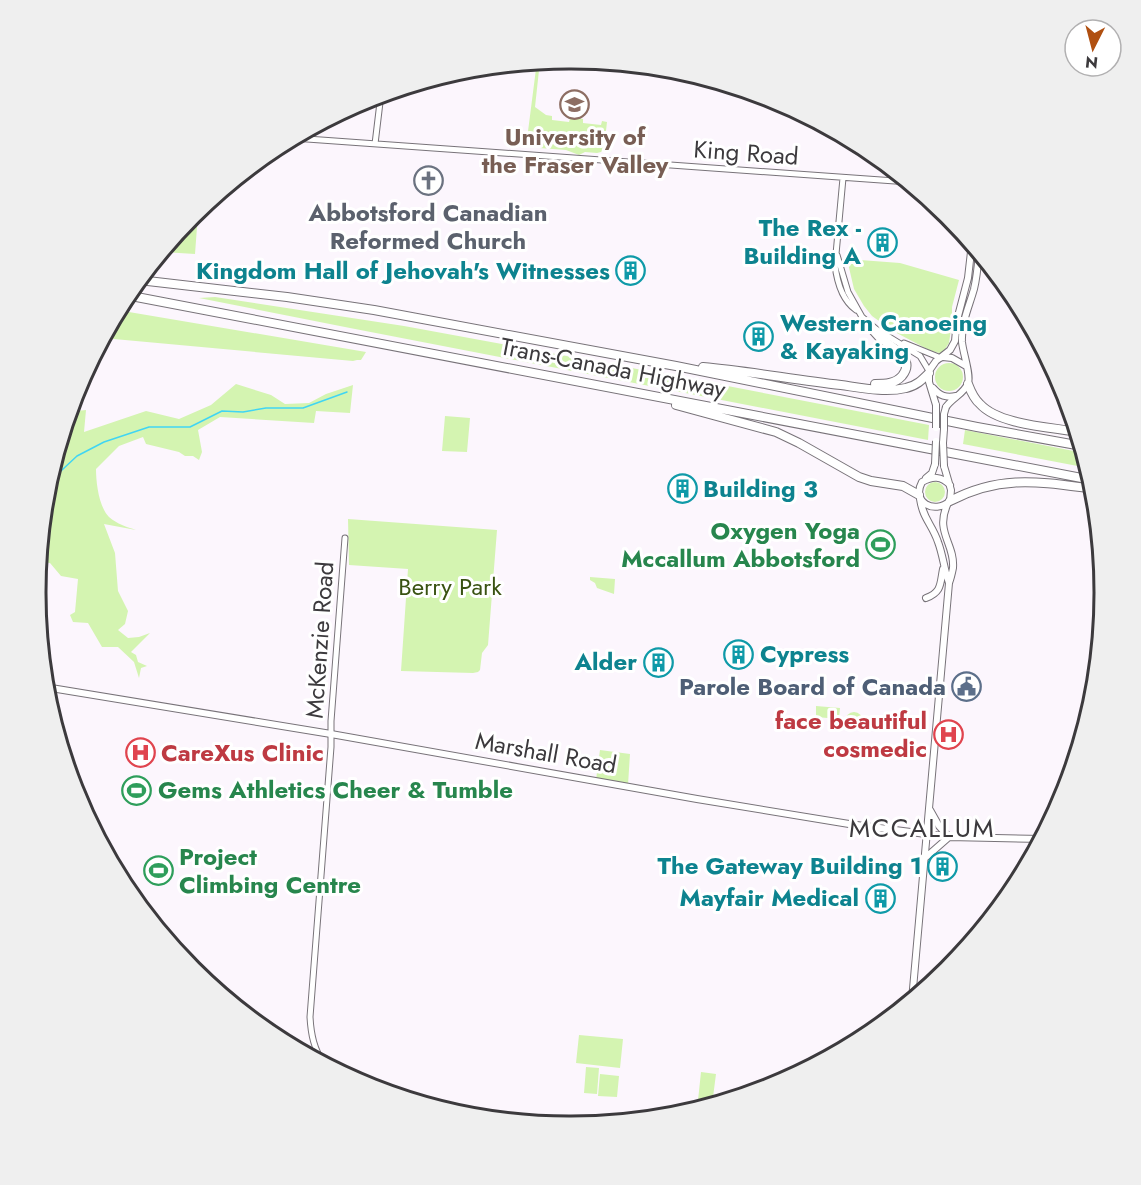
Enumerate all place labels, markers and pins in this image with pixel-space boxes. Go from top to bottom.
school or university icon: University of the Fraser Valley [559,88,591,120]
place label: University of the Fraser Valley [482,119,669,182]
church icon: Abbotsford Canadian Reformed Church [412,164,444,196]
place label: Abbotsford Canadian Reformed Church [308,195,547,258]
place label: The Rex - Building A [743,210,862,273]
building icon: The Rex - Building A [866,226,898,258]
place label: Kingdom Hall of Jehovah's Witnesses [196,253,610,288]
building icon: Kingdom Hall of Jehovah's Witnesses [615,255,647,287]
place label: Western Canoeing & Kayaking [780,305,987,368]
building icon: Western Canoeing & Kayaking [743,321,775,353]
place label: Building 3 [703,471,818,506]
building icon: Building 3 [666,473,698,505]
place label: Oxygen Yoga Mccallum Abbotsford [621,513,860,576]
sports icon: Oxygen Yoga Mccallum Abbotsford [865,529,897,561]
place label: Cypress [760,636,849,671]
building icon: Cypress [723,638,755,670]
place label: Alder [573,644,637,679]
building icon: Alder [642,646,674,678]
place label: Parole Board of Canada [679,669,946,704]
public building icon: Parole Board of Canada [951,671,983,703]
place label: face beautiful cosmedic [775,703,927,766]
hospital icon: face beautiful cosmedic [932,719,964,751]
place label: CareXus Clinic [161,735,324,770]
hospital icon: CareXus Clinic [124,737,156,769]
place label: Gems Athletics Cheer & Tumble [158,772,513,807]
sports icon: Gems Athletics Cheer & Tumble [121,774,153,806]
place label: Project Climbing Centre [179,839,361,902]
place label: The Gateway Building 1 [658,848,922,883]
building icon: The Gateway Building 1 [927,850,959,882]
sports icon: Project Climbing Centre [142,855,174,887]
place label: Mayfair Medical [680,880,859,915]
building icon: Mayfair Medical [864,882,896,914]

